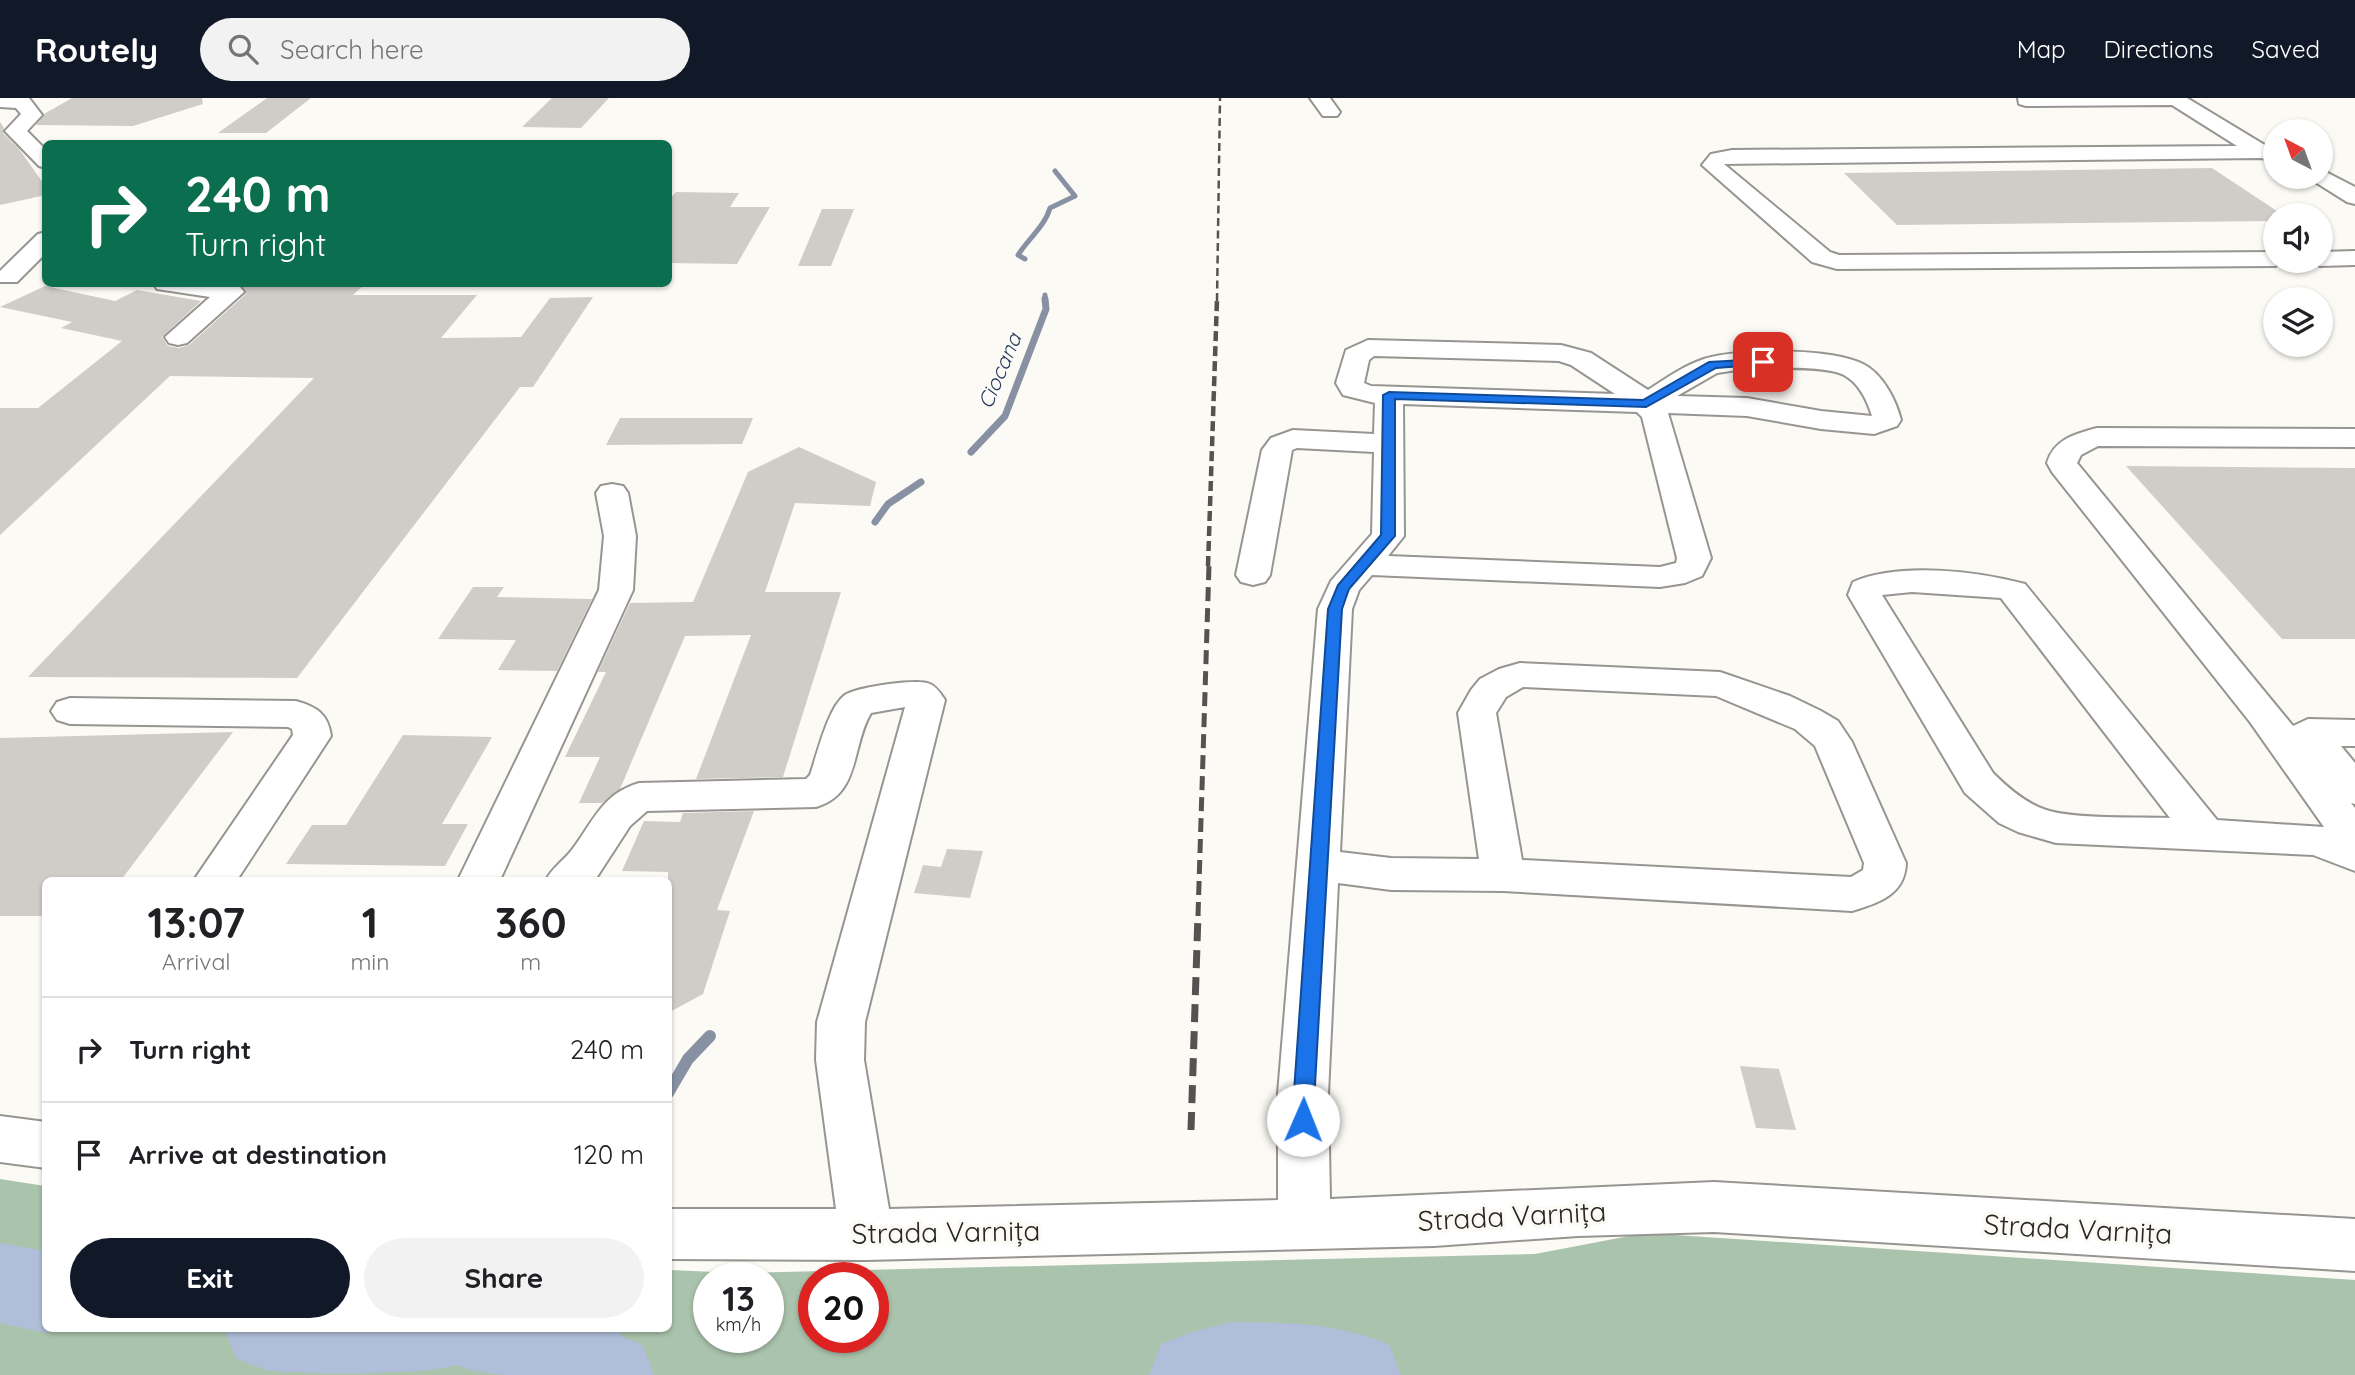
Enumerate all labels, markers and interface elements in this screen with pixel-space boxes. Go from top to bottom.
search box [200,18,690,81]
text: Routely [35,29,158,70]
icon: search [224,30,262,68]
text: Search here [280,33,424,66]
text: Map [2017,34,2066,64]
text: Directions [2104,34,2214,64]
text: Saved [2252,34,2320,64]
north arrow [2263,119,2333,189]
map controls [2263,119,2333,357]
text: 240 m [185,163,331,224]
icon: right [70,168,161,259]
button: sound [2263,203,2333,273]
text: Turn right [185,224,326,264]
button: layers [2263,287,2333,357]
water label: Ciocana [972,328,1027,412]
pin [1733,332,1793,392]
icon: arrive [1744,343,1782,381]
text: 13:07 [147,896,245,949]
text: 1 [362,896,378,949]
text: 360 [495,896,567,949]
text: Arrival [162,947,231,976]
text: min [350,947,390,976]
text: m [520,947,541,976]
icon: right [70,1031,108,1069]
text: Turn right [129,1033,251,1066]
text: 240 m [570,1033,644,1066]
position arrow [1266,1083,1340,1157]
icon: arrive [70,1136,108,1174]
text: Arrive at destination [129,1138,387,1171]
text: 120 m [574,1138,644,1171]
street label: Strada Varnița [1417,1193,1607,1238]
street label: Strada Varnița [1983,1206,2173,1251]
street label: Strada Varnița [851,1212,1041,1251]
button: Exit [70,1238,350,1318]
button: Share [364,1238,644,1318]
speed limit sign: 20 [798,1262,889,1353]
text: 13 [722,1276,755,1320]
text: km/h [716,1313,761,1336]

